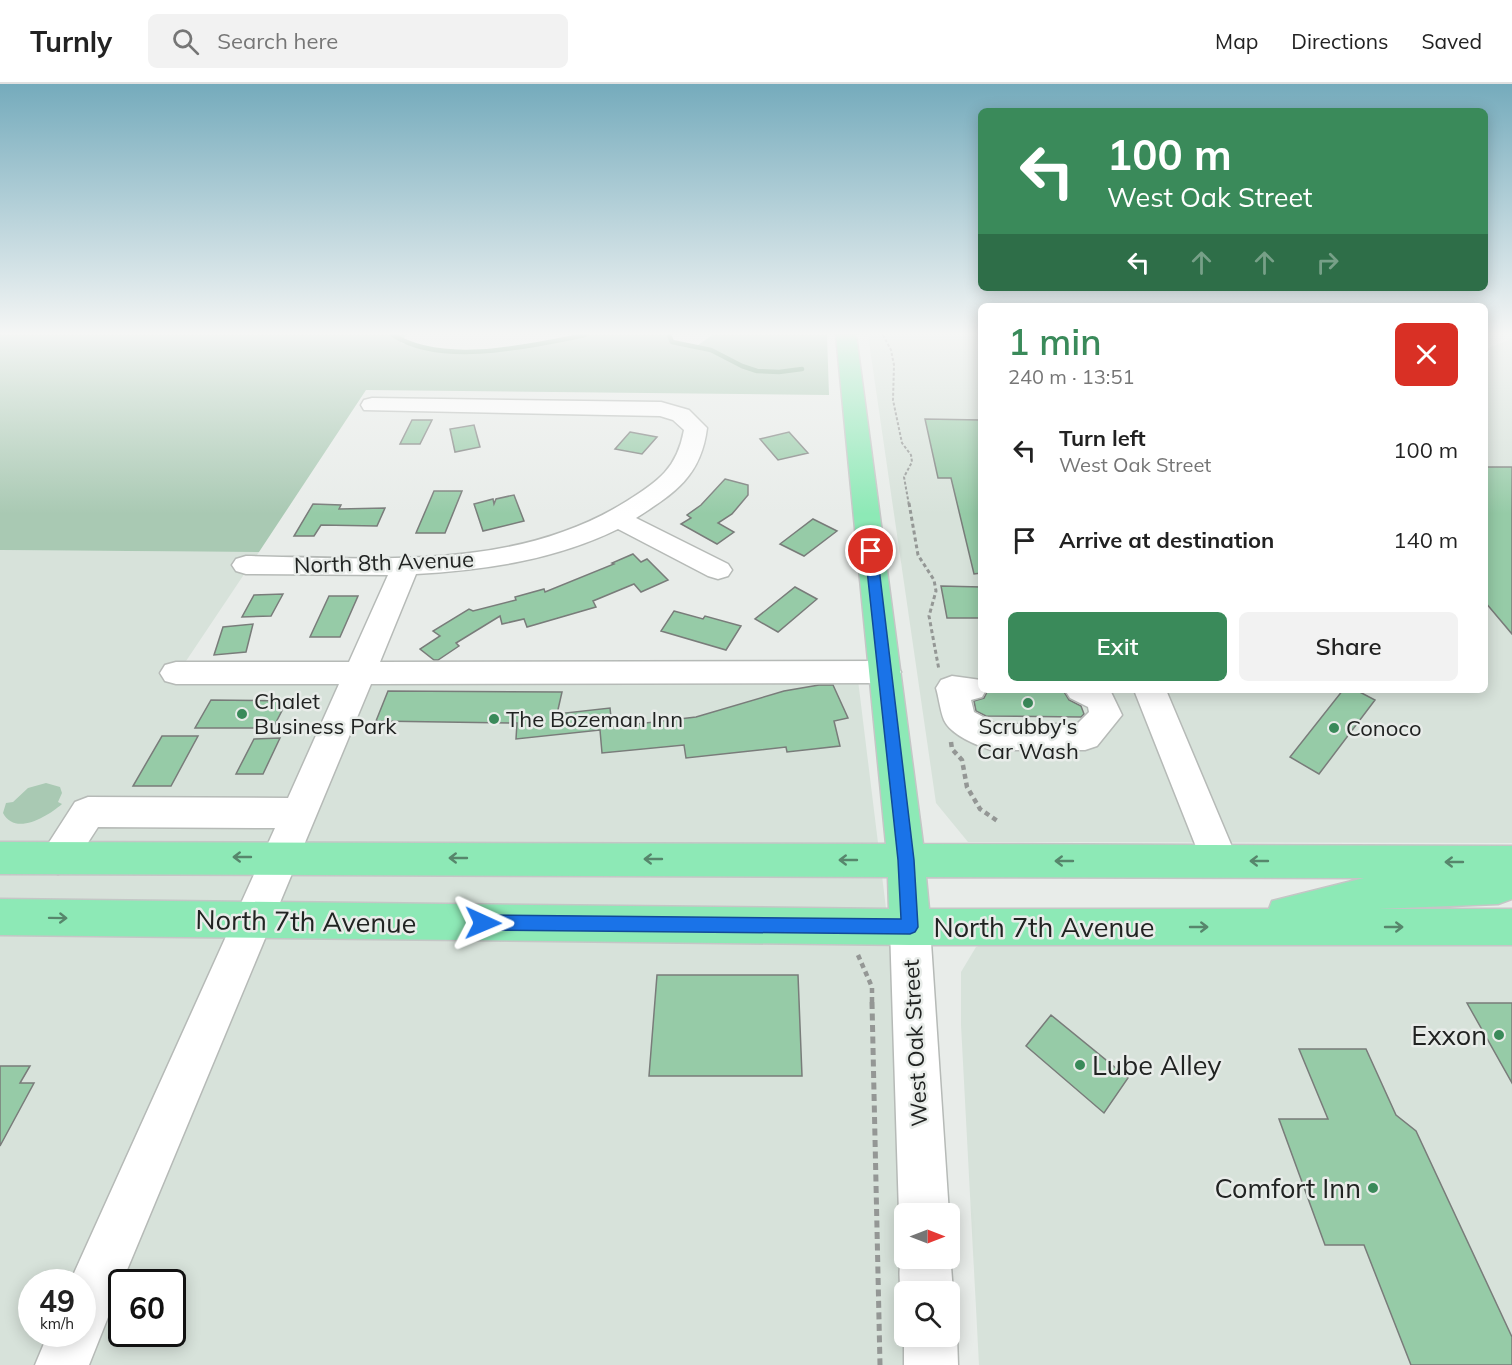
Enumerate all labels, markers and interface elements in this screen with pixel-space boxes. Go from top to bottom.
search box [148,14,568,68]
text: Turnly [30,24,112,59]
icon: search [169,25,202,58]
text: Search here [217,27,338,55]
text: Map [1215,28,1258,54]
text: Directions [1291,28,1388,54]
text: Saved [1421,28,1482,54]
text: 100 m [1107,128,1232,181]
icon: left [1008,132,1086,210]
text: West Oak Street [1107,180,1313,214]
icon: left [1122,246,1155,279]
icon: ahead [1185,246,1218,279]
icon: ahead [1248,246,1281,279]
icon: right [1311,246,1344,279]
text: 1 min [1008,319,1102,364]
button: close [1395,323,1458,386]
text: 240 m · 13:51 [1008,364,1134,389]
text: Turn left [1059,424,1146,452]
icon: left [1008,434,1041,467]
text: 100 m [1393,436,1458,464]
text: West Oak Street [1059,452,1211,477]
icon: arrive [1008,524,1041,557]
pin [845,525,896,576]
text: Arrive at destination [1059,526,1274,554]
text: 140 m [1393,526,1458,554]
icon: arrive [854,534,887,567]
street label: North 8th Avenue [294,545,474,579]
button: Exit [1008,612,1227,681]
button: Share [1239,612,1458,681]
place label: Chalet Business Park [254,687,397,740]
marker: Scrubby's Car Wash [1021,696,1035,710]
place label: The Bozeman Inn [506,705,683,733]
marker: Chalet Business Park [235,707,249,721]
marker: The Bozeman Inn [487,712,501,726]
place label: Scrubby's Car Wash [977,712,1079,765]
place label: Conoco [1346,714,1422,742]
marker: Conoco [1327,721,1341,735]
one-way arrow [232,851,252,863]
one-way arrow [448,852,468,864]
one-way arrow [643,853,663,865]
one-way arrow [838,854,858,866]
one-way arrow [1054,855,1074,867]
one-way arrow [1249,855,1269,867]
one-way arrow [1444,856,1464,868]
position arrow [451,891,515,955]
street label: North 7th Avenue [195,902,417,940]
street label: North 7th Avenue [934,910,1155,944]
one-way arrow [48,912,68,924]
one-way arrow [1189,921,1209,933]
one-way arrow [1384,921,1404,933]
street label: West Oak Street [897,958,933,1127]
place label: Exxon [1411,1018,1487,1052]
marker: Exxon [1492,1028,1506,1042]
place label: Lube Alley [1092,1048,1222,1082]
marker: Lube Alley [1073,1058,1087,1072]
place label: Comfort Inn [1215,1171,1361,1205]
marker: Comfort Inn [1366,1181,1380,1195]
north arrow [894,1203,960,1269]
map controls [894,1203,960,1347]
speed limit sign: 60 [108,1269,186,1347]
button: search [894,1281,960,1347]
text: 49 [39,1282,75,1320]
text: km/h [40,1314,74,1333]

